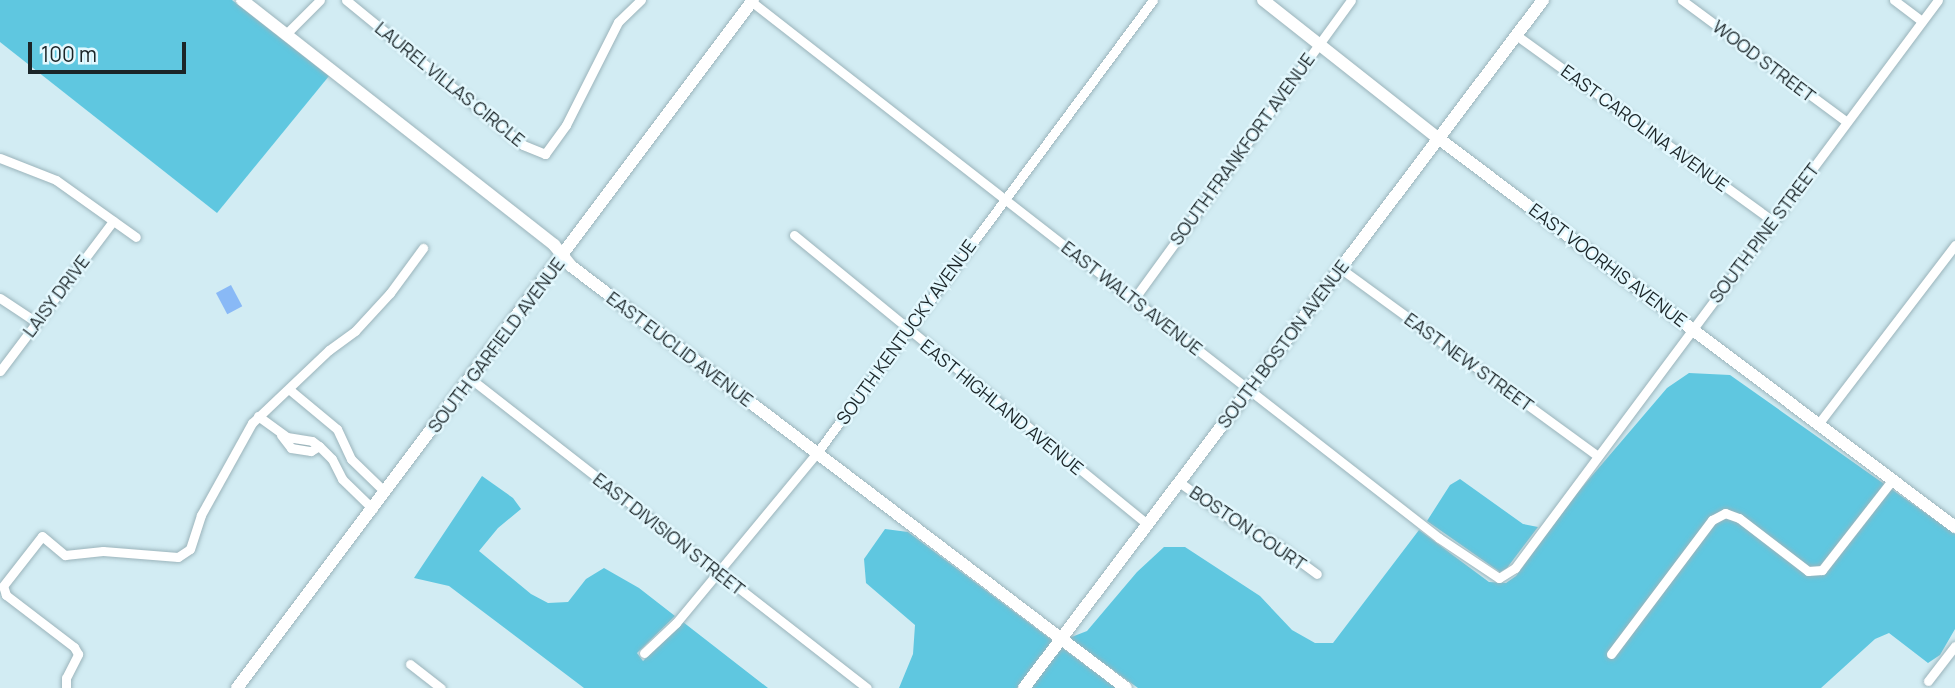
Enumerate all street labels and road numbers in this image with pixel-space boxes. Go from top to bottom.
street label: WOOD STREET [1709,15,1819,107]
street label: LAUREL VILLAS CIRCLE [371,17,529,151]
street label: SOUTH FRANKFORT AVENUE [1165,49,1319,249]
street label: EAST CAROLINA AVENUE [1557,60,1733,196]
street label: SOUTH PINE STREET [1704,159,1824,307]
street label: EAST VOORHIS AVENUE [1525,198,1691,332]
street label: SOUTH KENTUCKY AVENUE [832,235,980,429]
street label: EAST WALTS AVENUE [1057,236,1207,360]
street label: LAISY DRIVE [18,250,94,342]
street label: SOUTH GARFIELD AVENUE [423,253,569,437]
street label: SOUTH BOSTON AVENUE [1213,256,1353,432]
street label: EAST EUCLID AVENUE [602,287,758,411]
street label: EAST NEW STREET [1400,308,1538,416]
street label: EAST HIGHLAND AVENUE [916,335,1088,479]
street label: EAST DIVISION STREET [589,468,749,600]
street label: BOSTON COURT [1186,481,1310,575]

